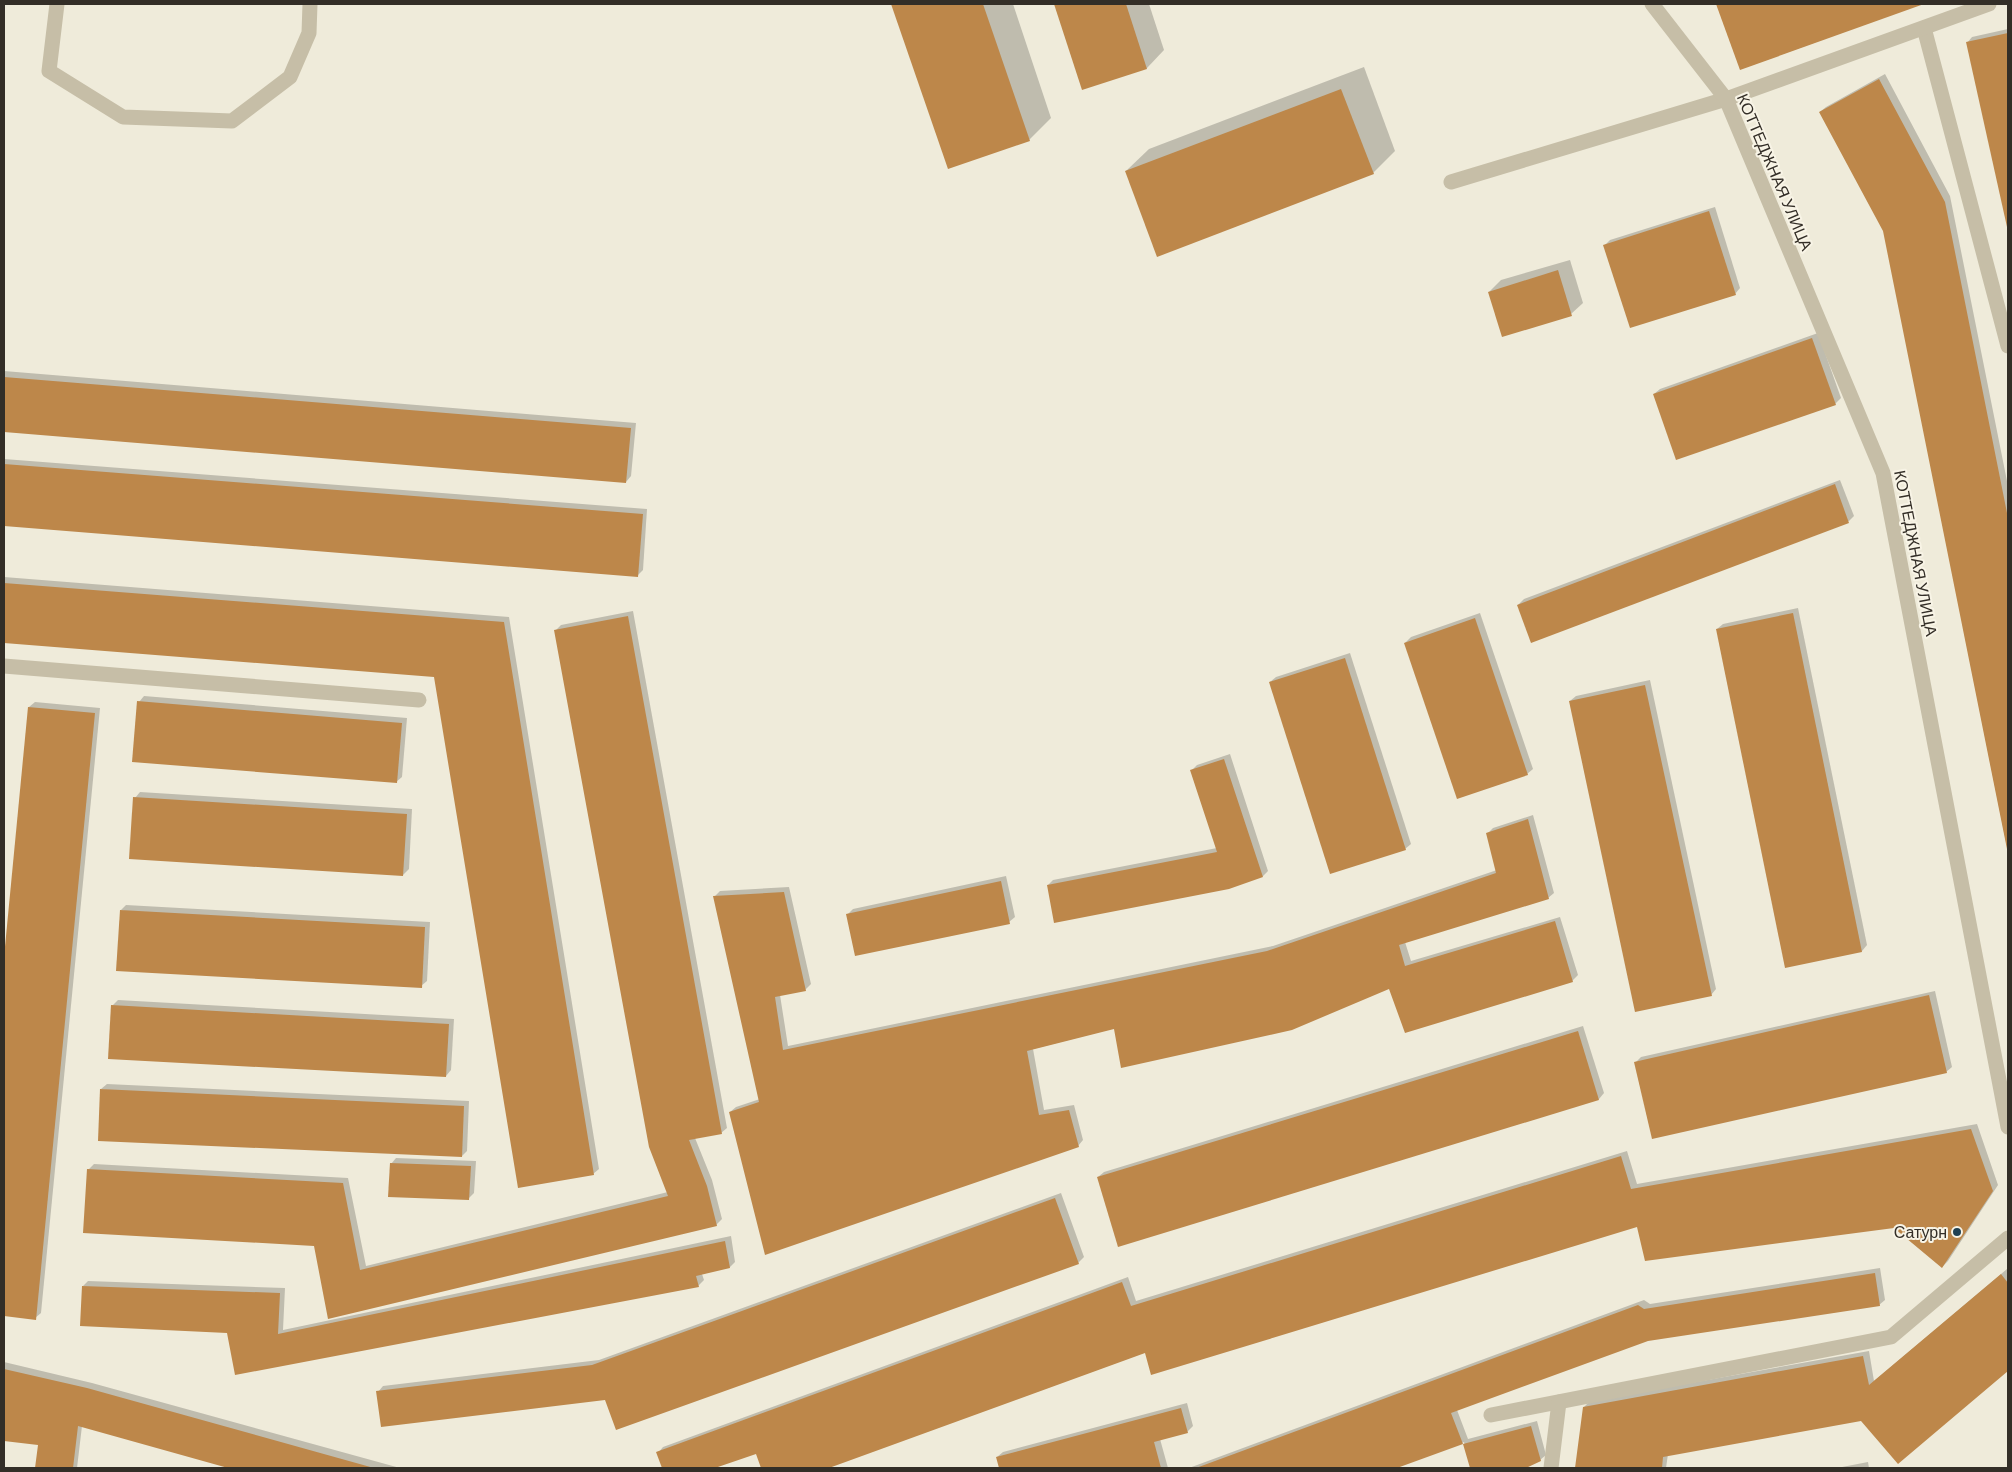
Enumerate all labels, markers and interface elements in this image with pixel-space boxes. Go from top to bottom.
street label: КОТТЕДЖНАЯ УЛИЦА [1734,91,1817,253]
street label: КОТТЕДЖНАЯ УЛИЦА [1891,468,1942,638]
place label: Сатурн [1894,1222,1947,1241]
marker: Сатурн [1951,1226,1963,1238]

